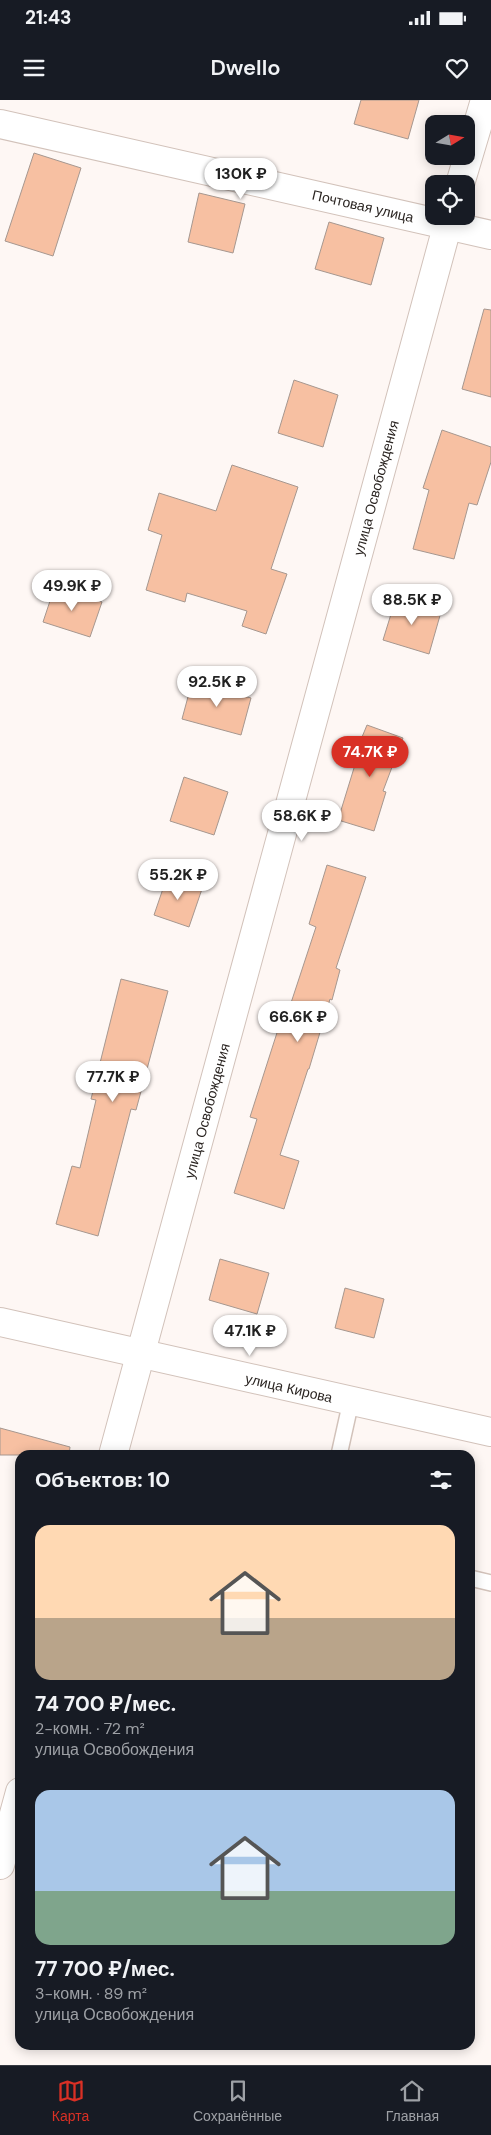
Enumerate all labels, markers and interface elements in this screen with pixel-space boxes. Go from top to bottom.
text: 21:43 [25,5,72,30]
text: Dwello [210,53,281,82]
icon: menu [20,54,48,82]
icon: heart [443,54,471,82]
north arrow [425,115,475,165]
map controls [425,115,475,225]
pin: 130K ₽ [200,158,282,200]
text: 130K ₽ [215,163,267,184]
button: locate [425,175,475,225]
street label: Почтовая улица [310,186,416,226]
street label: улица Освобождения [349,418,403,558]
pin: 49.9K ₽ [26,570,118,612]
text: 49.9K ₽ [43,575,101,596]
pin: 88.5K ₽ [366,584,458,626]
text: 88.5K ₽ [383,589,441,610]
pin: 92.5K ₽ [171,666,263,708]
text: 92.5K ₽ [188,671,246,692]
pin: 74.7K ₽ [324,736,416,778]
text: 74.7K ₽ [343,741,397,762]
pin: 58.6K ₽ [256,800,348,842]
text: 58.6K ₽ [273,805,331,826]
pin: 55.2K ₽ [132,858,224,901]
text: 55.2K ₽ [149,864,207,885]
pin: 66.6K ₽ [252,1000,344,1043]
text: 66.6K ₽ [269,1006,327,1027]
street label: улица Освобождения [180,1041,234,1181]
pin: 77.7K ₽ [67,1060,159,1103]
text: 77.7K ₽ [86,1066,140,1087]
pin: 47.1K ₽ [204,1314,296,1357]
text: 47.1K ₽ [224,1320,276,1341]
street label: улица Кирова [244,1369,335,1407]
text: Объектов: 10 [35,1466,170,1494]
icon: filters [427,1466,455,1494]
icon: home [200,1558,290,1648]
text: 74 700 ₽/мес. [35,1690,176,1718]
text: 2-комн. · 72 m² [35,1718,145,1739]
text: улица Освобождения [35,1739,194,1760]
icon: home [200,1823,290,1913]
text: 77 700 ₽/мес. [35,1955,175,1983]
text: 3-комн. · 89 m² [35,1983,147,2004]
text: улица Освобождения [35,2004,194,2025]
tab: Карта [52,2077,89,2125]
tab: Сохранённые [193,2077,282,2125]
tab: Главная [386,2077,439,2125]

